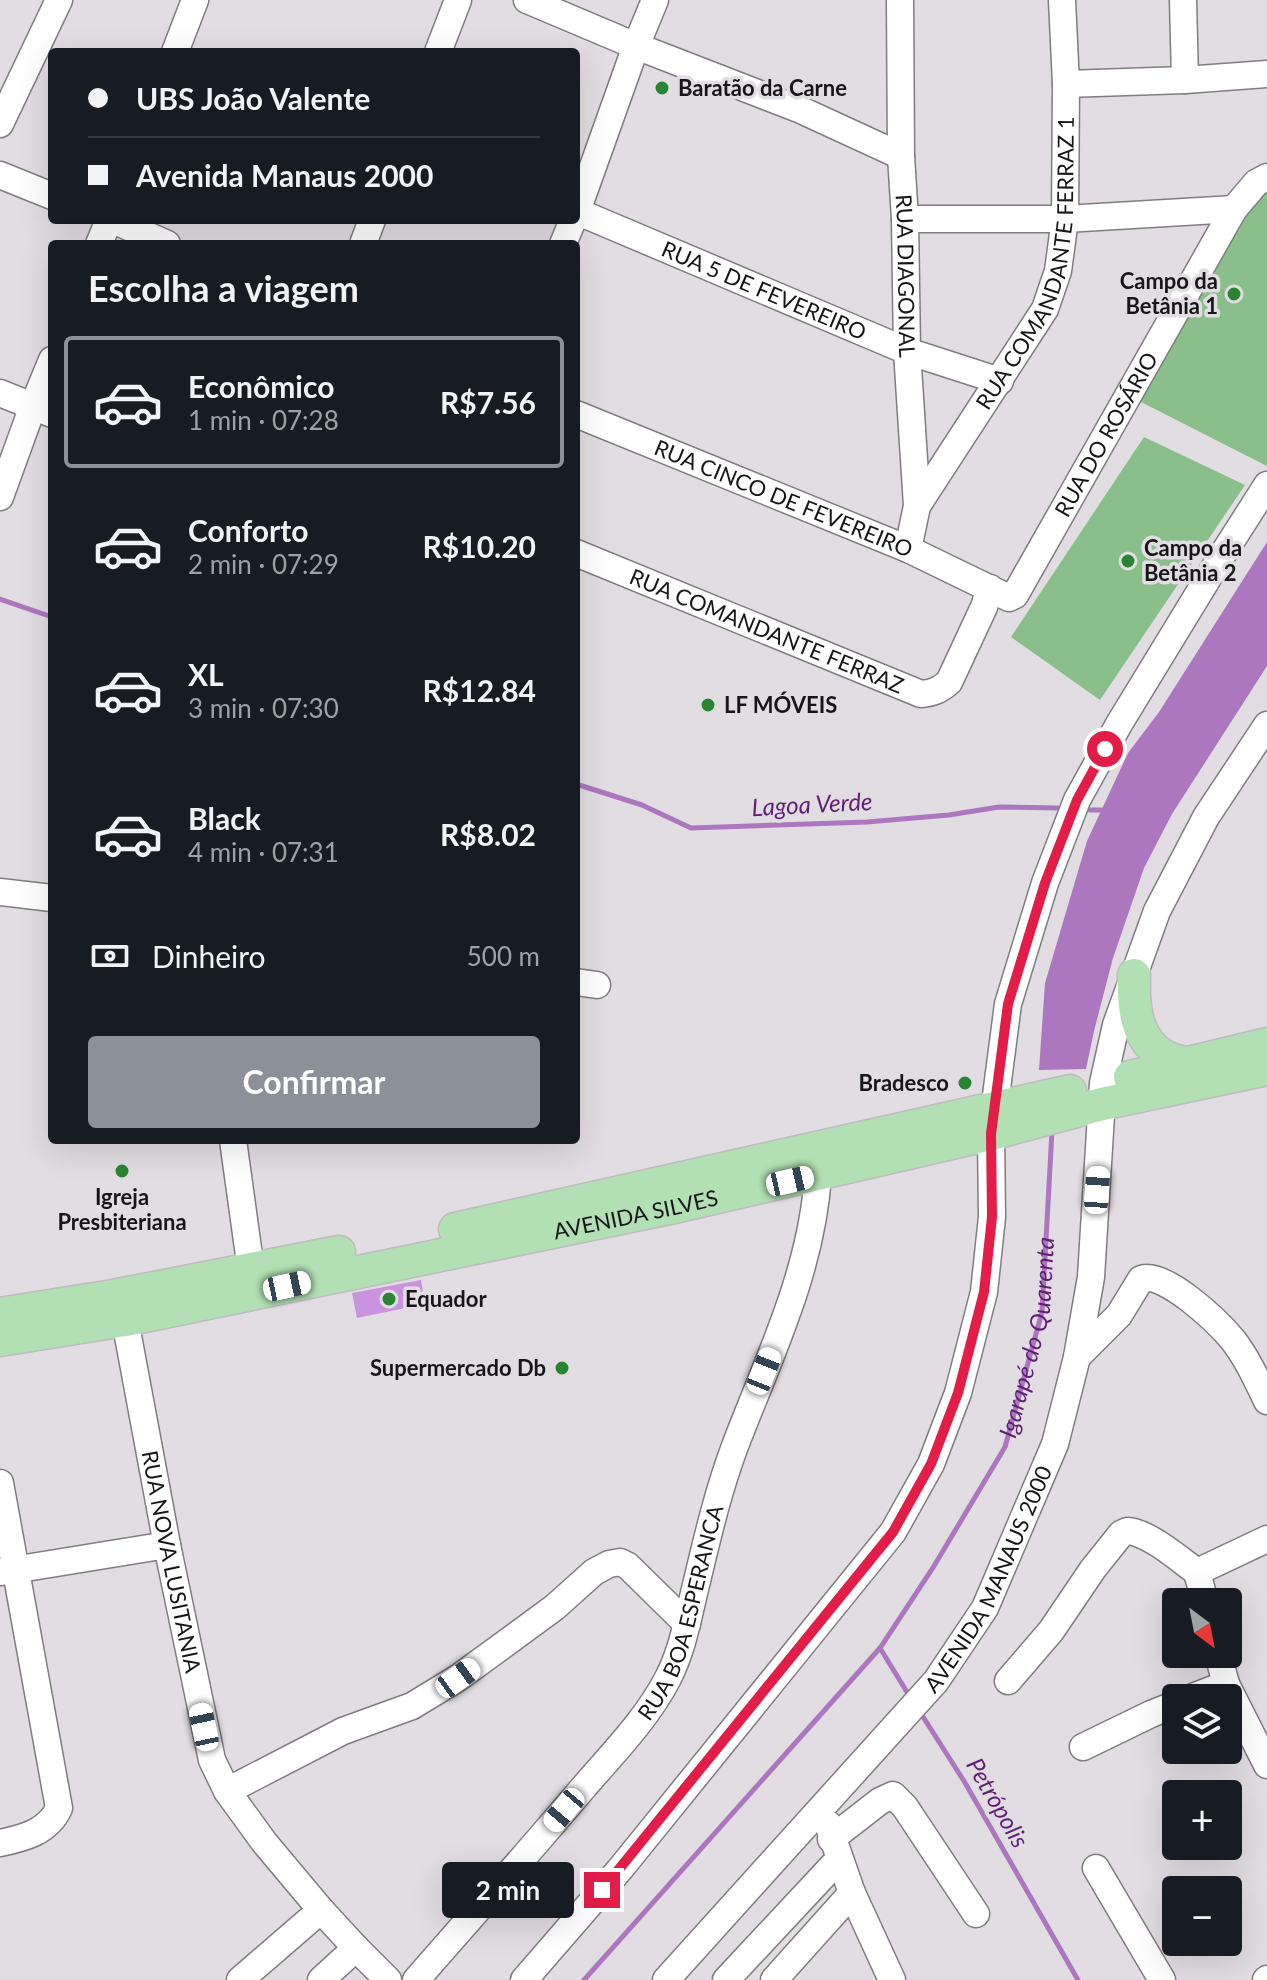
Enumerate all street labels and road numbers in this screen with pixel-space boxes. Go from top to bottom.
street label: RUA COMANDANTE FERRAZ 1 [969,116,1079,414]
street label: RUA DIAGONAL [890,193,921,358]
street label: RUA 5 DE FEVEREIRO [658,235,870,345]
street label: RUA DO ROSÁRIO [1048,347,1163,521]
street label: RUA CINCO DE FEVEREIRO [651,433,917,562]
street label: RUA COMANDANTE FERRAZ [626,562,908,699]
street label: AVENIDA SILVES [551,1183,720,1245]
street label: RUA NOVA LUSITANIA [137,1448,207,1675]
street label: AVENIDA MANAUS 2000 [918,1461,1057,1698]
street label: RUA BOA ESPERANCA [632,1502,728,1725]

